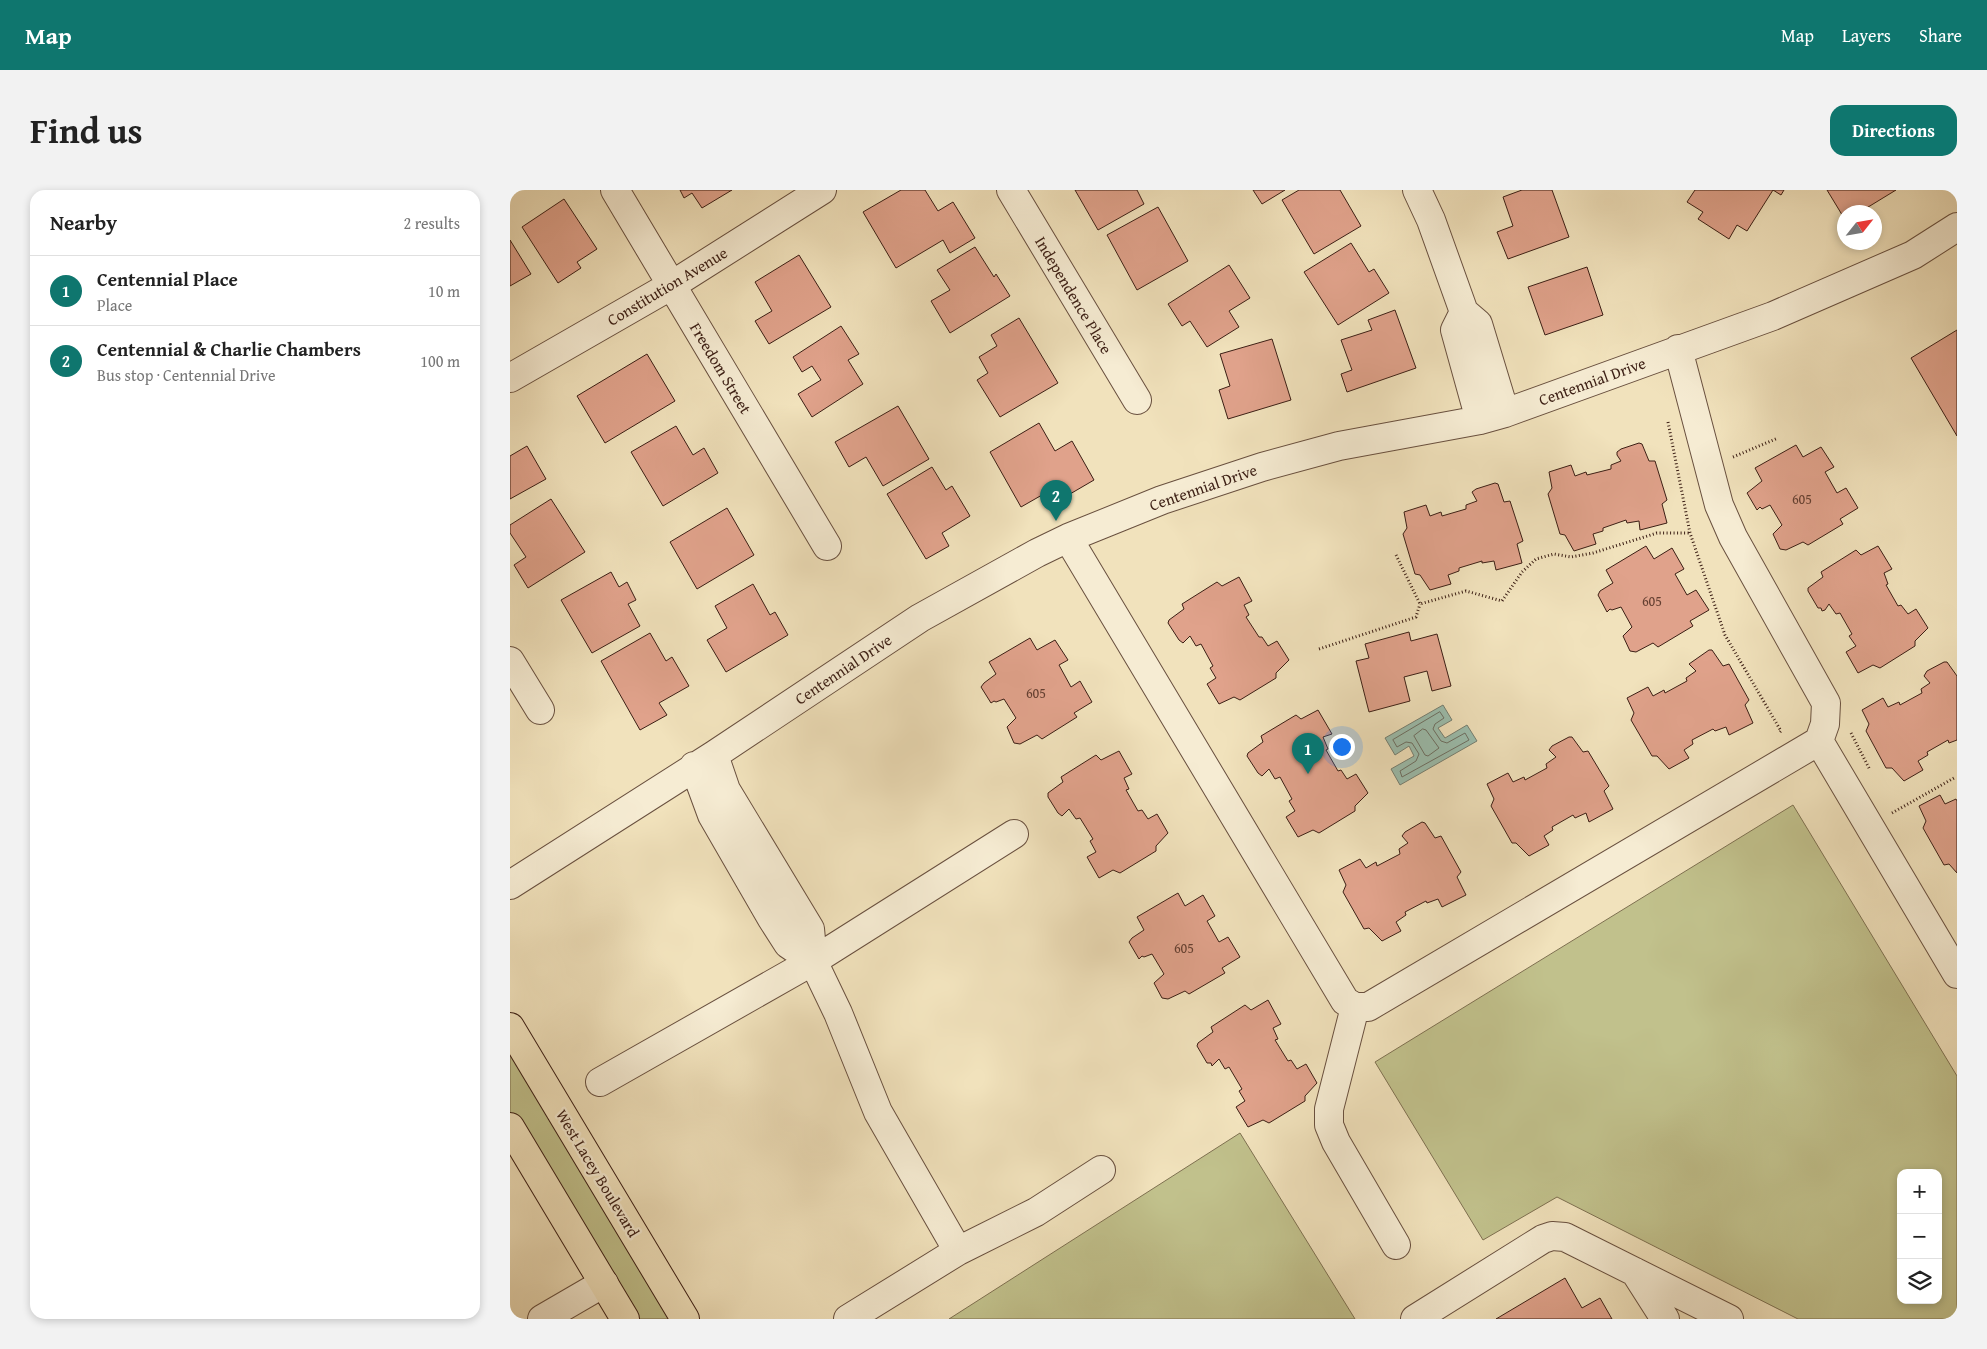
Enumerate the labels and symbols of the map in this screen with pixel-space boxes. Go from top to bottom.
north arrow [1837,205,1882,250]
street label: Independence Place [1029,232,1119,358]
street label: Constitution Avenue [602,241,732,331]
street label: Freedom Street [684,318,758,419]
street label: Centennial Drive [1535,351,1649,411]
street label: Centennial Drive [1146,457,1260,517]
pin: 2 [1040,480,1072,521]
house number: 605 [1792,489,1812,509]
house number: 605 [1642,591,1662,611]
street label: Centennial Drive [790,628,896,710]
house number: 605 [1026,683,1046,703]
pin: 1 [1292,733,1324,774]
your location [1329,734,1355,760]
house number: 605 [1174,938,1194,958]
street label: West Lacey Boulevard [550,1104,646,1242]

